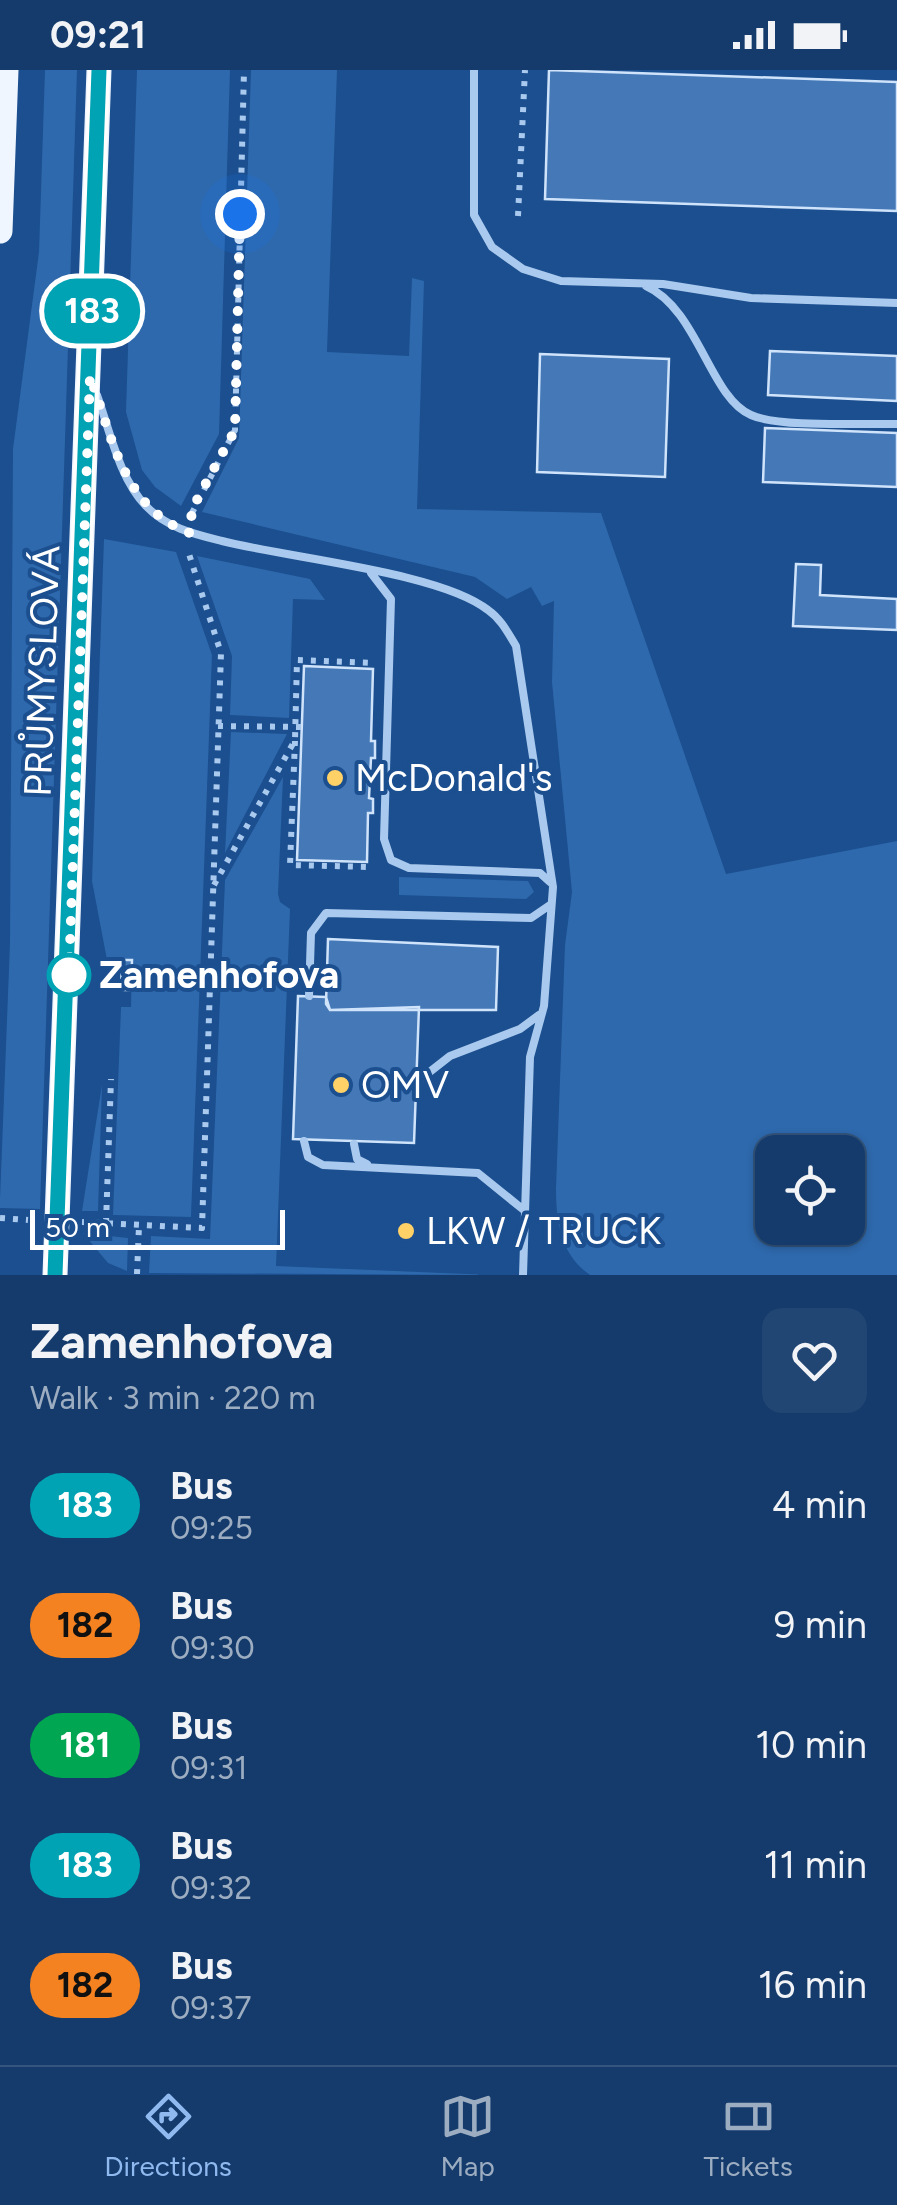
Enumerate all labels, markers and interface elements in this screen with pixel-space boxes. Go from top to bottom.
text: 09:21 [50,12,146,58]
your location [215,189,265,239]
line badge: 183 [34,278,150,344]
text: 183 [64,290,120,332]
street label: PRŮMYSLOVÁ [14,544,69,797]
place label: McDonald's [355,755,552,801]
marker: McDonald's [324,767,346,789]
place label: Zamenhofova [99,952,339,998]
marker: Zamenhofova [48,954,90,996]
place label: OMV [361,1062,449,1108]
marker: OMV [330,1074,352,1096]
map controls [755,1135,865,1245]
button: locate [755,1135,865,1245]
scale bar [30,1205,285,1250]
place label: LKW / TRUCK [426,1208,661,1254]
text: 50 m [45,1210,110,1244]
marker: LKW / TRUCK [395,1220,417,1242]
button: heart [762,1308,867,1413]
text: Zamenhofova [30,1312,334,1370]
text: Walk · 3 min · 220 m [30,1379,315,1417]
text: Bus [170,1463,233,1509]
text: 4 min [772,1482,867,1528]
text: 183 [57,1484,113,1526]
text: 09:25 [170,1509,253,1547]
text: Bus [170,1583,233,1629]
text: 9 min [774,1602,867,1648]
text: 182 [57,1604,113,1646]
text: 09:30 [170,1629,255,1667]
text: Bus [170,1703,233,1749]
text: 10 min [755,1722,867,1768]
text: 181 [60,1724,110,1766]
text: 09:31 [170,1749,247,1787]
text: Bus [170,1823,233,1869]
text: 11 min [764,1842,867,1888]
text: 183 [57,1844,113,1886]
text: 09:32 [170,1869,252,1907]
text: Bus [170,1943,233,1989]
text: 16 min [758,1962,867,2008]
text: 182 [57,1964,113,2006]
text: 09:37 [170,1989,251,2027]
tab: Directions [104,2089,232,2183]
tab: Map [440,2089,495,2183]
tab: Tickets [704,2089,793,2183]

